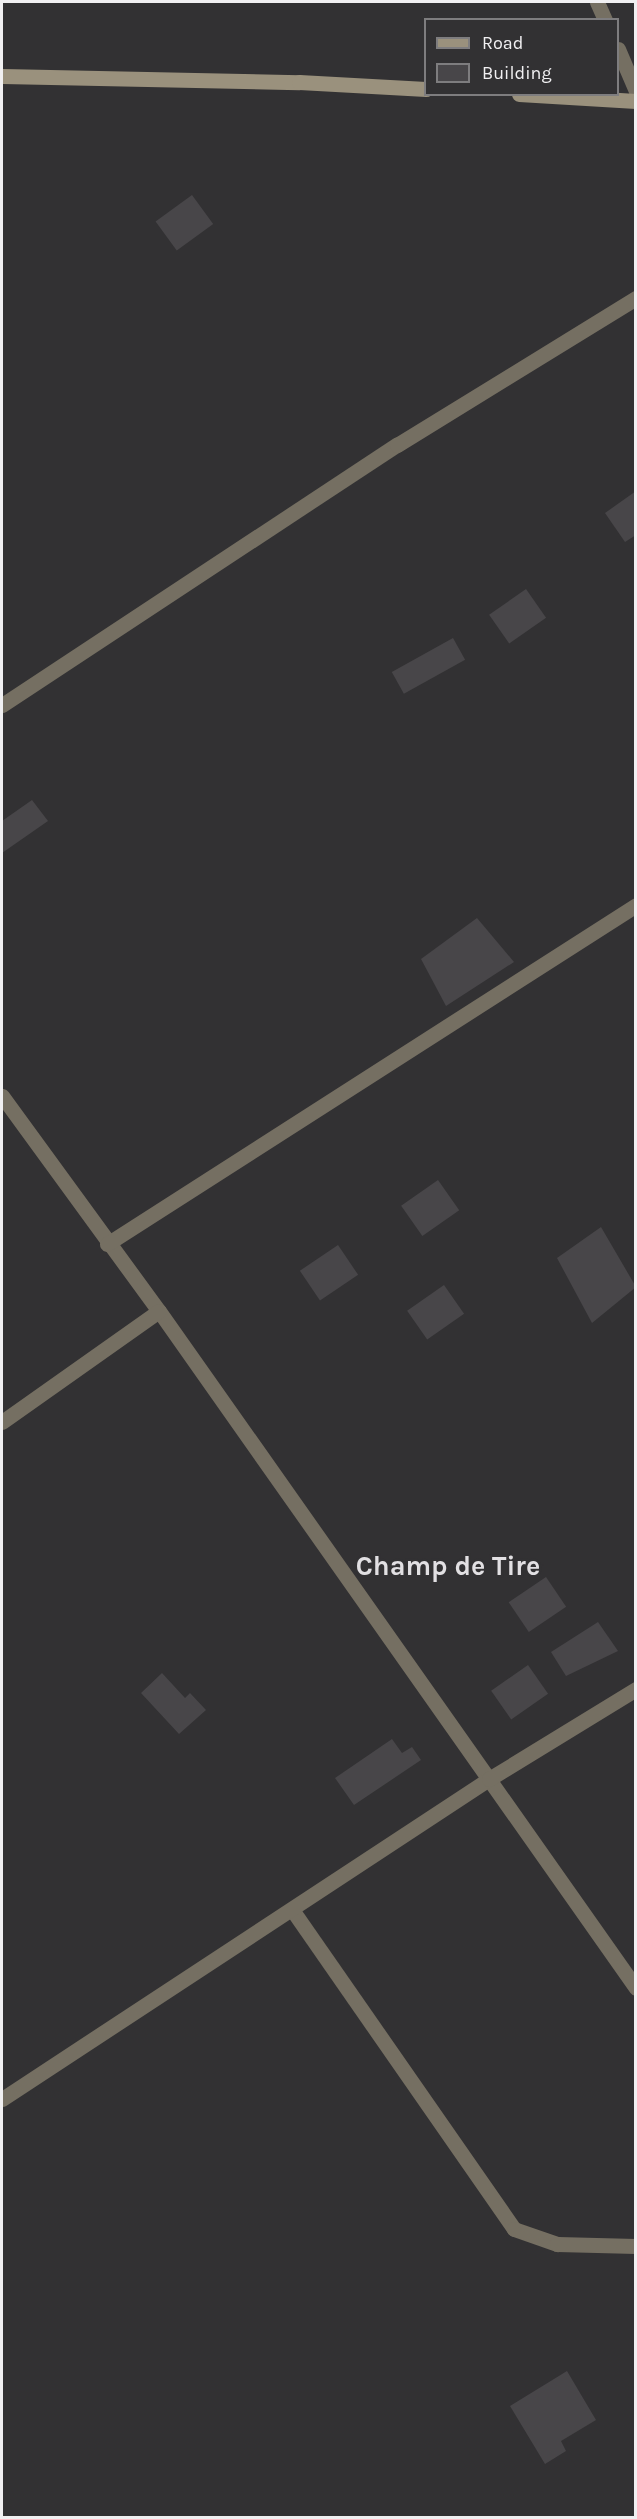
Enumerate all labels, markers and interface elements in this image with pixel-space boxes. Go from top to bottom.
legend [424,18,619,96]
text: Road [482,32,523,54]
text: Building [482,62,552,84]
district label: Champ de Tire [356,1551,540,1583]

